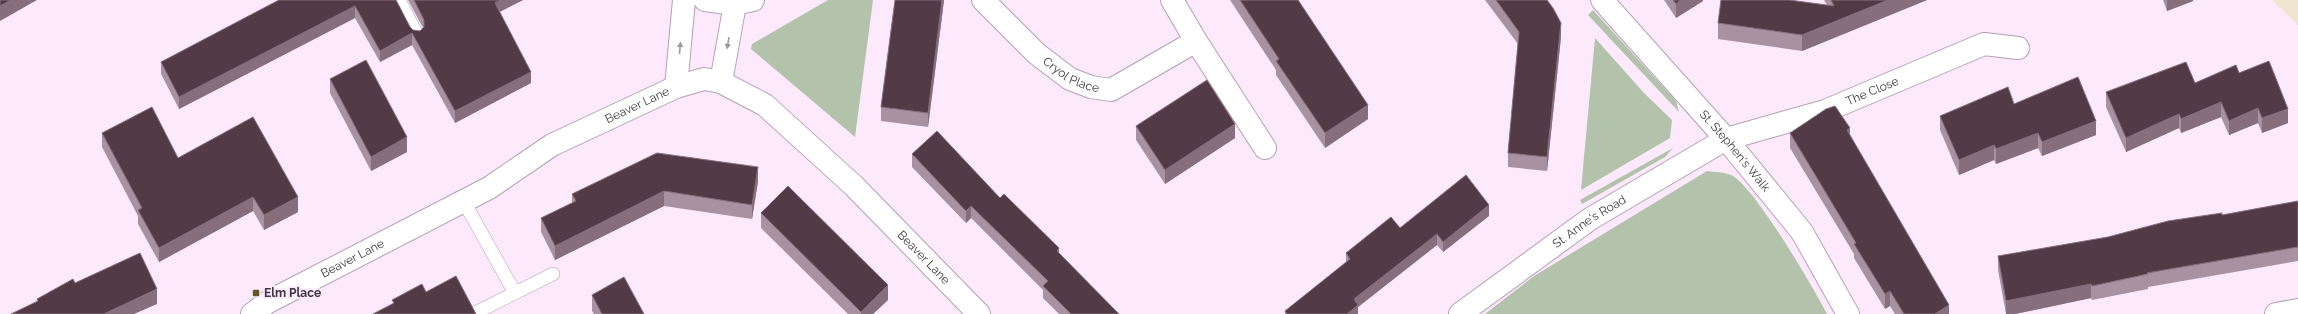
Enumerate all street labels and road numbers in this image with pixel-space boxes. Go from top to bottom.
street label: Cryol Place [1040,54,1100,95]
street label: The Close [1844,74,1901,108]
street label: Beaver Lane [603,84,672,126]
street label: St. Stephen's Walk [1697,107,1773,195]
street label: St. Anne's Road [1550,192,1629,251]
street label: Beaver Lane [895,228,953,287]
street label: Beaver Lane [318,236,386,281]

